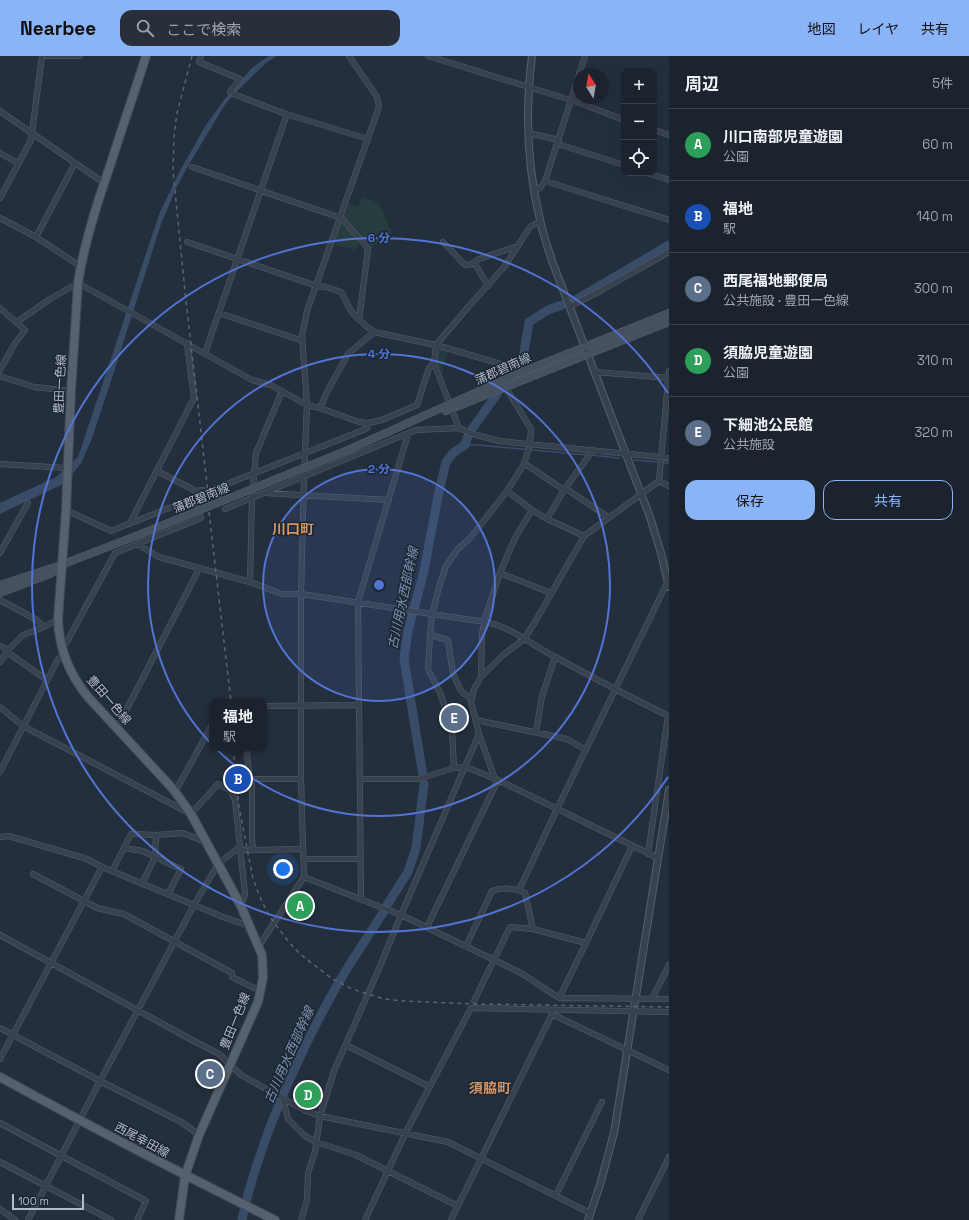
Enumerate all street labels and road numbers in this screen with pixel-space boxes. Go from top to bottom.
street label: 蒲郡碧南線 [472,349,534,389]
street label: 豊田一色線 [50,354,70,414]
street label: 蒲郡碧南線 [170,479,232,517]
street label: 豊田一色線 [83,672,135,728]
street label: 豊田一色線 [216,990,254,1052]
street label: 西尾幸田線 [112,1119,172,1161]

